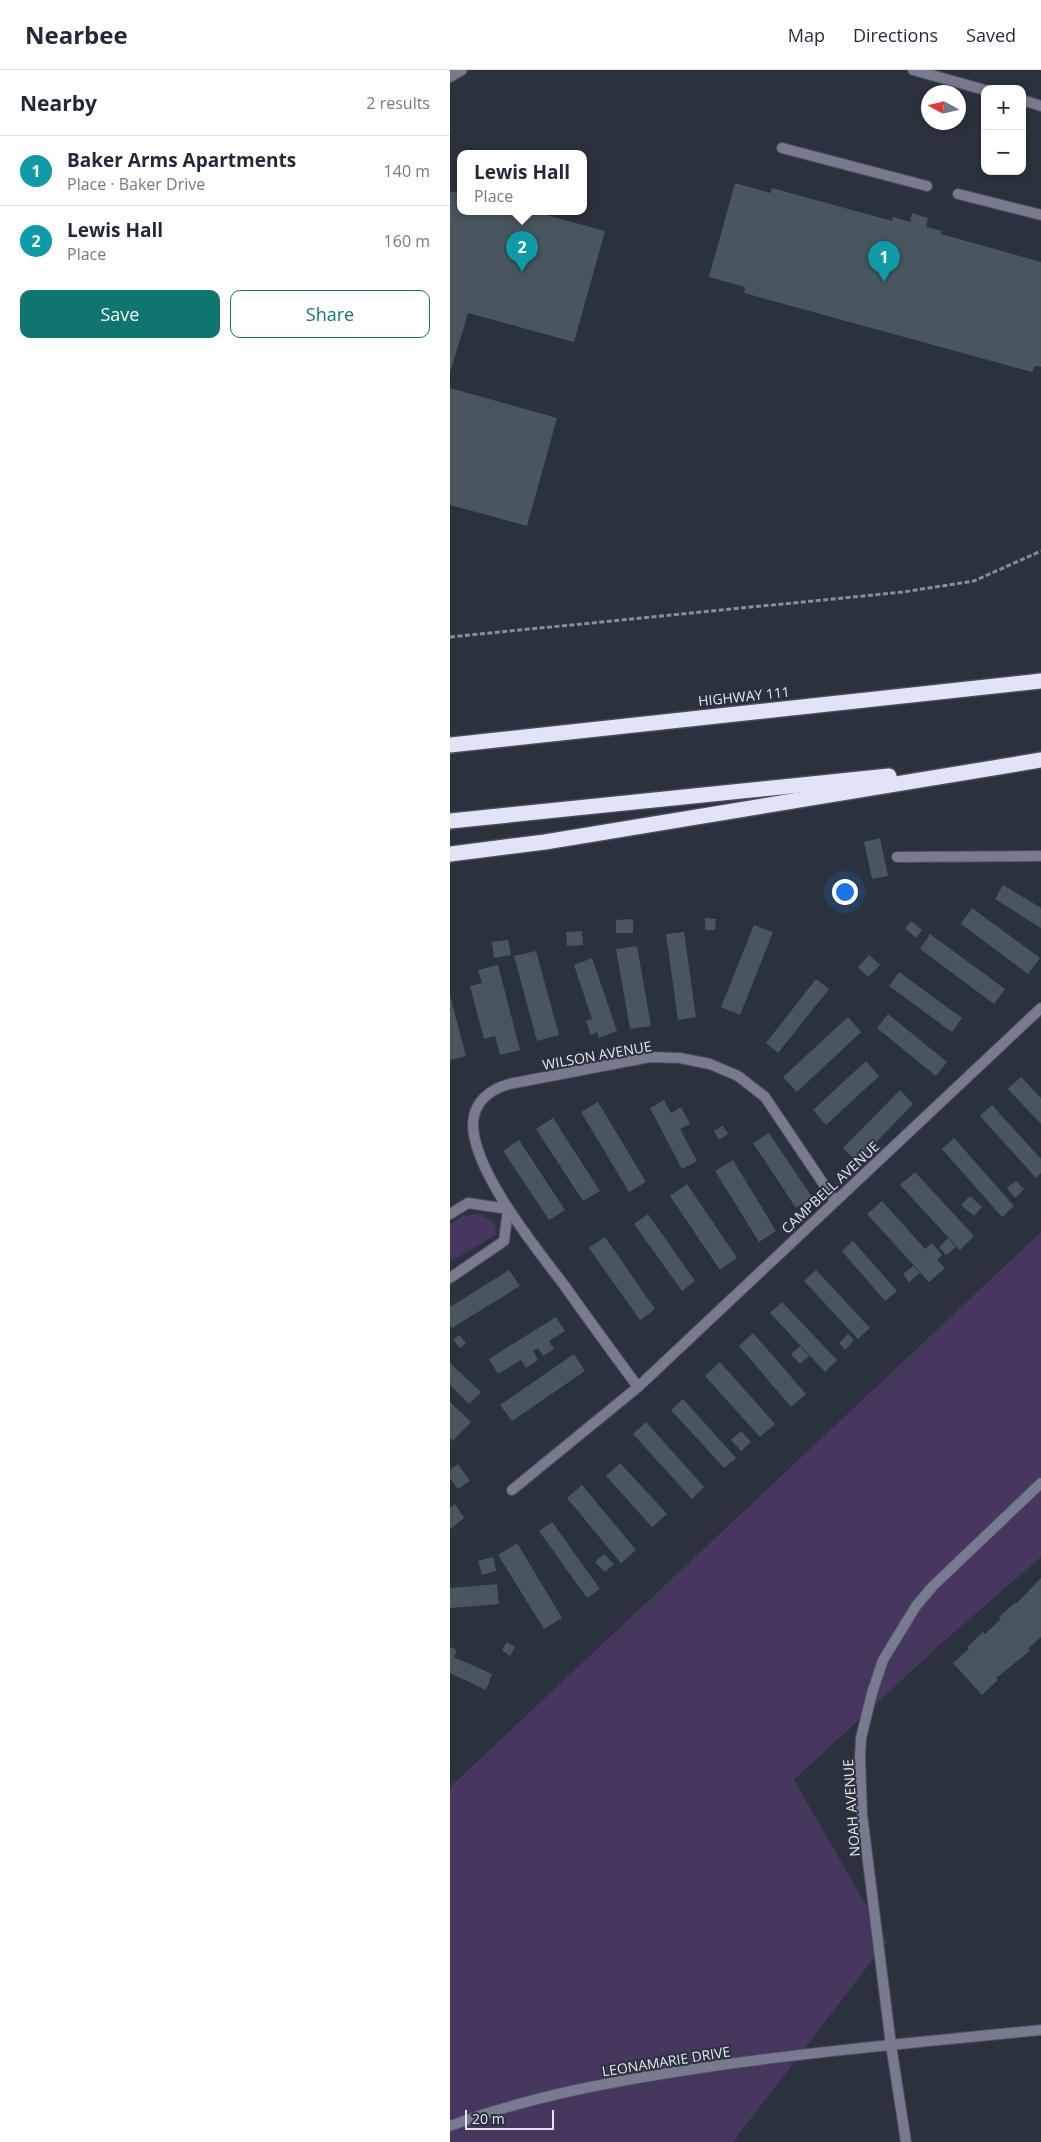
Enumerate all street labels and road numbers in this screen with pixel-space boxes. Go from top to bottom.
street label: HIGHWAY 111 [697,682,791,710]
street label: WILSON AVENUE [541,1036,653,1074]
street label: CAMPBELL AVENUE [777,1137,883,1237]
street label: NOAH AVENUE [838,1759,864,1857]
street label: LEONAMARIE DRIVE [600,2041,732,2081]

